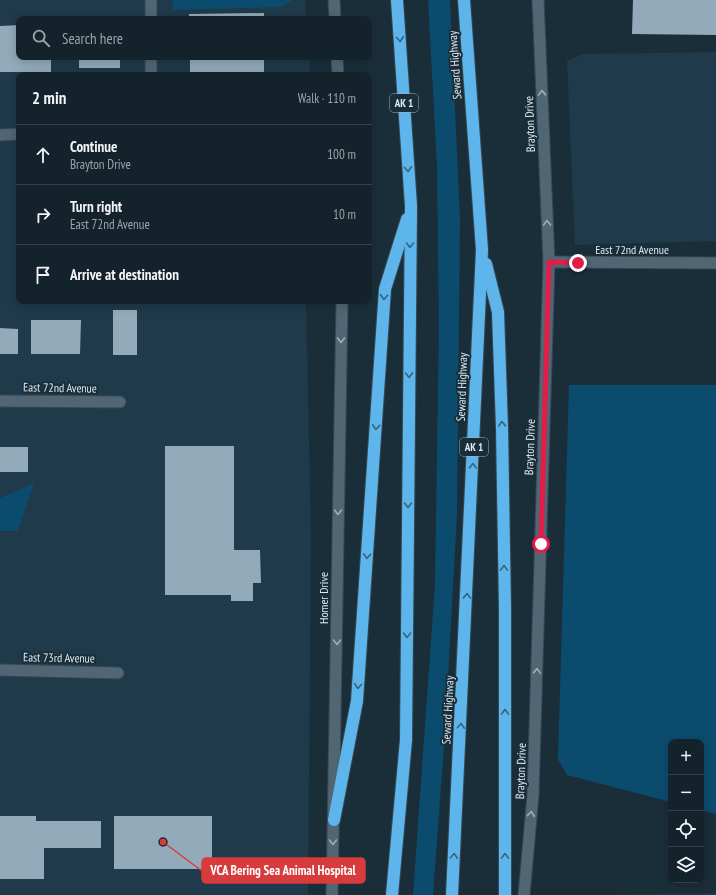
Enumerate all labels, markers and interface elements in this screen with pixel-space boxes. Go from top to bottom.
search box [16,16,372,60]
icon: search [30,27,52,49]
text: Search here [62,29,123,48]
street label: Seward Highway [445,30,464,100]
one-way arrow [396,36,405,42]
text: 2 min [32,87,66,109]
text: Walk · 110 m [298,90,356,107]
one-way arrow [538,90,546,96]
road number: AK 1 [390,94,418,112]
street label: Brayton Drive [521,96,538,152]
text: Continue [70,137,117,156]
icon: ahead [32,144,54,166]
text: 100 m [327,146,356,163]
text: Brayton Drive [70,156,131,173]
one-way arrow [404,166,413,172]
text: Turn right [70,197,122,216]
icon: right [32,204,54,226]
text: 10 m [333,206,356,223]
text: East 72nd Avenue [70,216,150,233]
one-way arrow [543,220,552,226]
one-way arrow [406,242,414,248]
street label: East 72nd Avenue [595,242,669,257]
route end [569,254,587,272]
icon: arrive [32,264,54,286]
text: Arrive at destination [70,265,179,284]
one-way arrow [380,294,389,300]
one-way arrow [337,337,345,343]
street label: Seward Highway [453,352,470,422]
one-way arrow [405,372,413,378]
street label: East 72nd Avenue [23,379,97,396]
street label: Brayton Drive [521,419,538,475]
one-way arrow [497,421,506,427]
one-way arrow [371,424,380,430]
road number: AK 1 [460,438,488,456]
one-way arrow [468,463,477,469]
one-way arrow [404,502,412,508]
one-way arrow [334,509,342,515]
route start [532,535,550,553]
one-way arrow [363,553,372,559]
one-way arrow [500,565,508,571]
street label: Homer Drive [316,572,331,624]
one-way arrow [463,593,471,599]
one-way arrow [403,632,411,638]
one-way arrow [333,639,341,645]
street label: East 73rd Avenue [23,649,95,666]
one-way arrow [533,667,541,673]
street label: Seward Highway [438,675,457,745]
one-way arrow [353,683,362,689]
one-way arrow [501,709,509,715]
one-way arrow [457,723,465,729]
map controls [668,739,704,883]
button: + [668,739,704,775]
street label: Brayton Drive [512,743,529,799]
button: − [668,775,704,811]
one-way arrow [527,811,536,817]
button: locate [668,811,704,847]
one-way arrow [329,839,337,845]
button: layers [668,847,704,883]
one-way arrow [450,853,459,859]
one-way arrow [501,853,509,859]
callout: VCA Bering Sea Animal Hospital [202,858,365,883]
text: VCA Bering Sea Animal Hospital [209,862,357,879]

